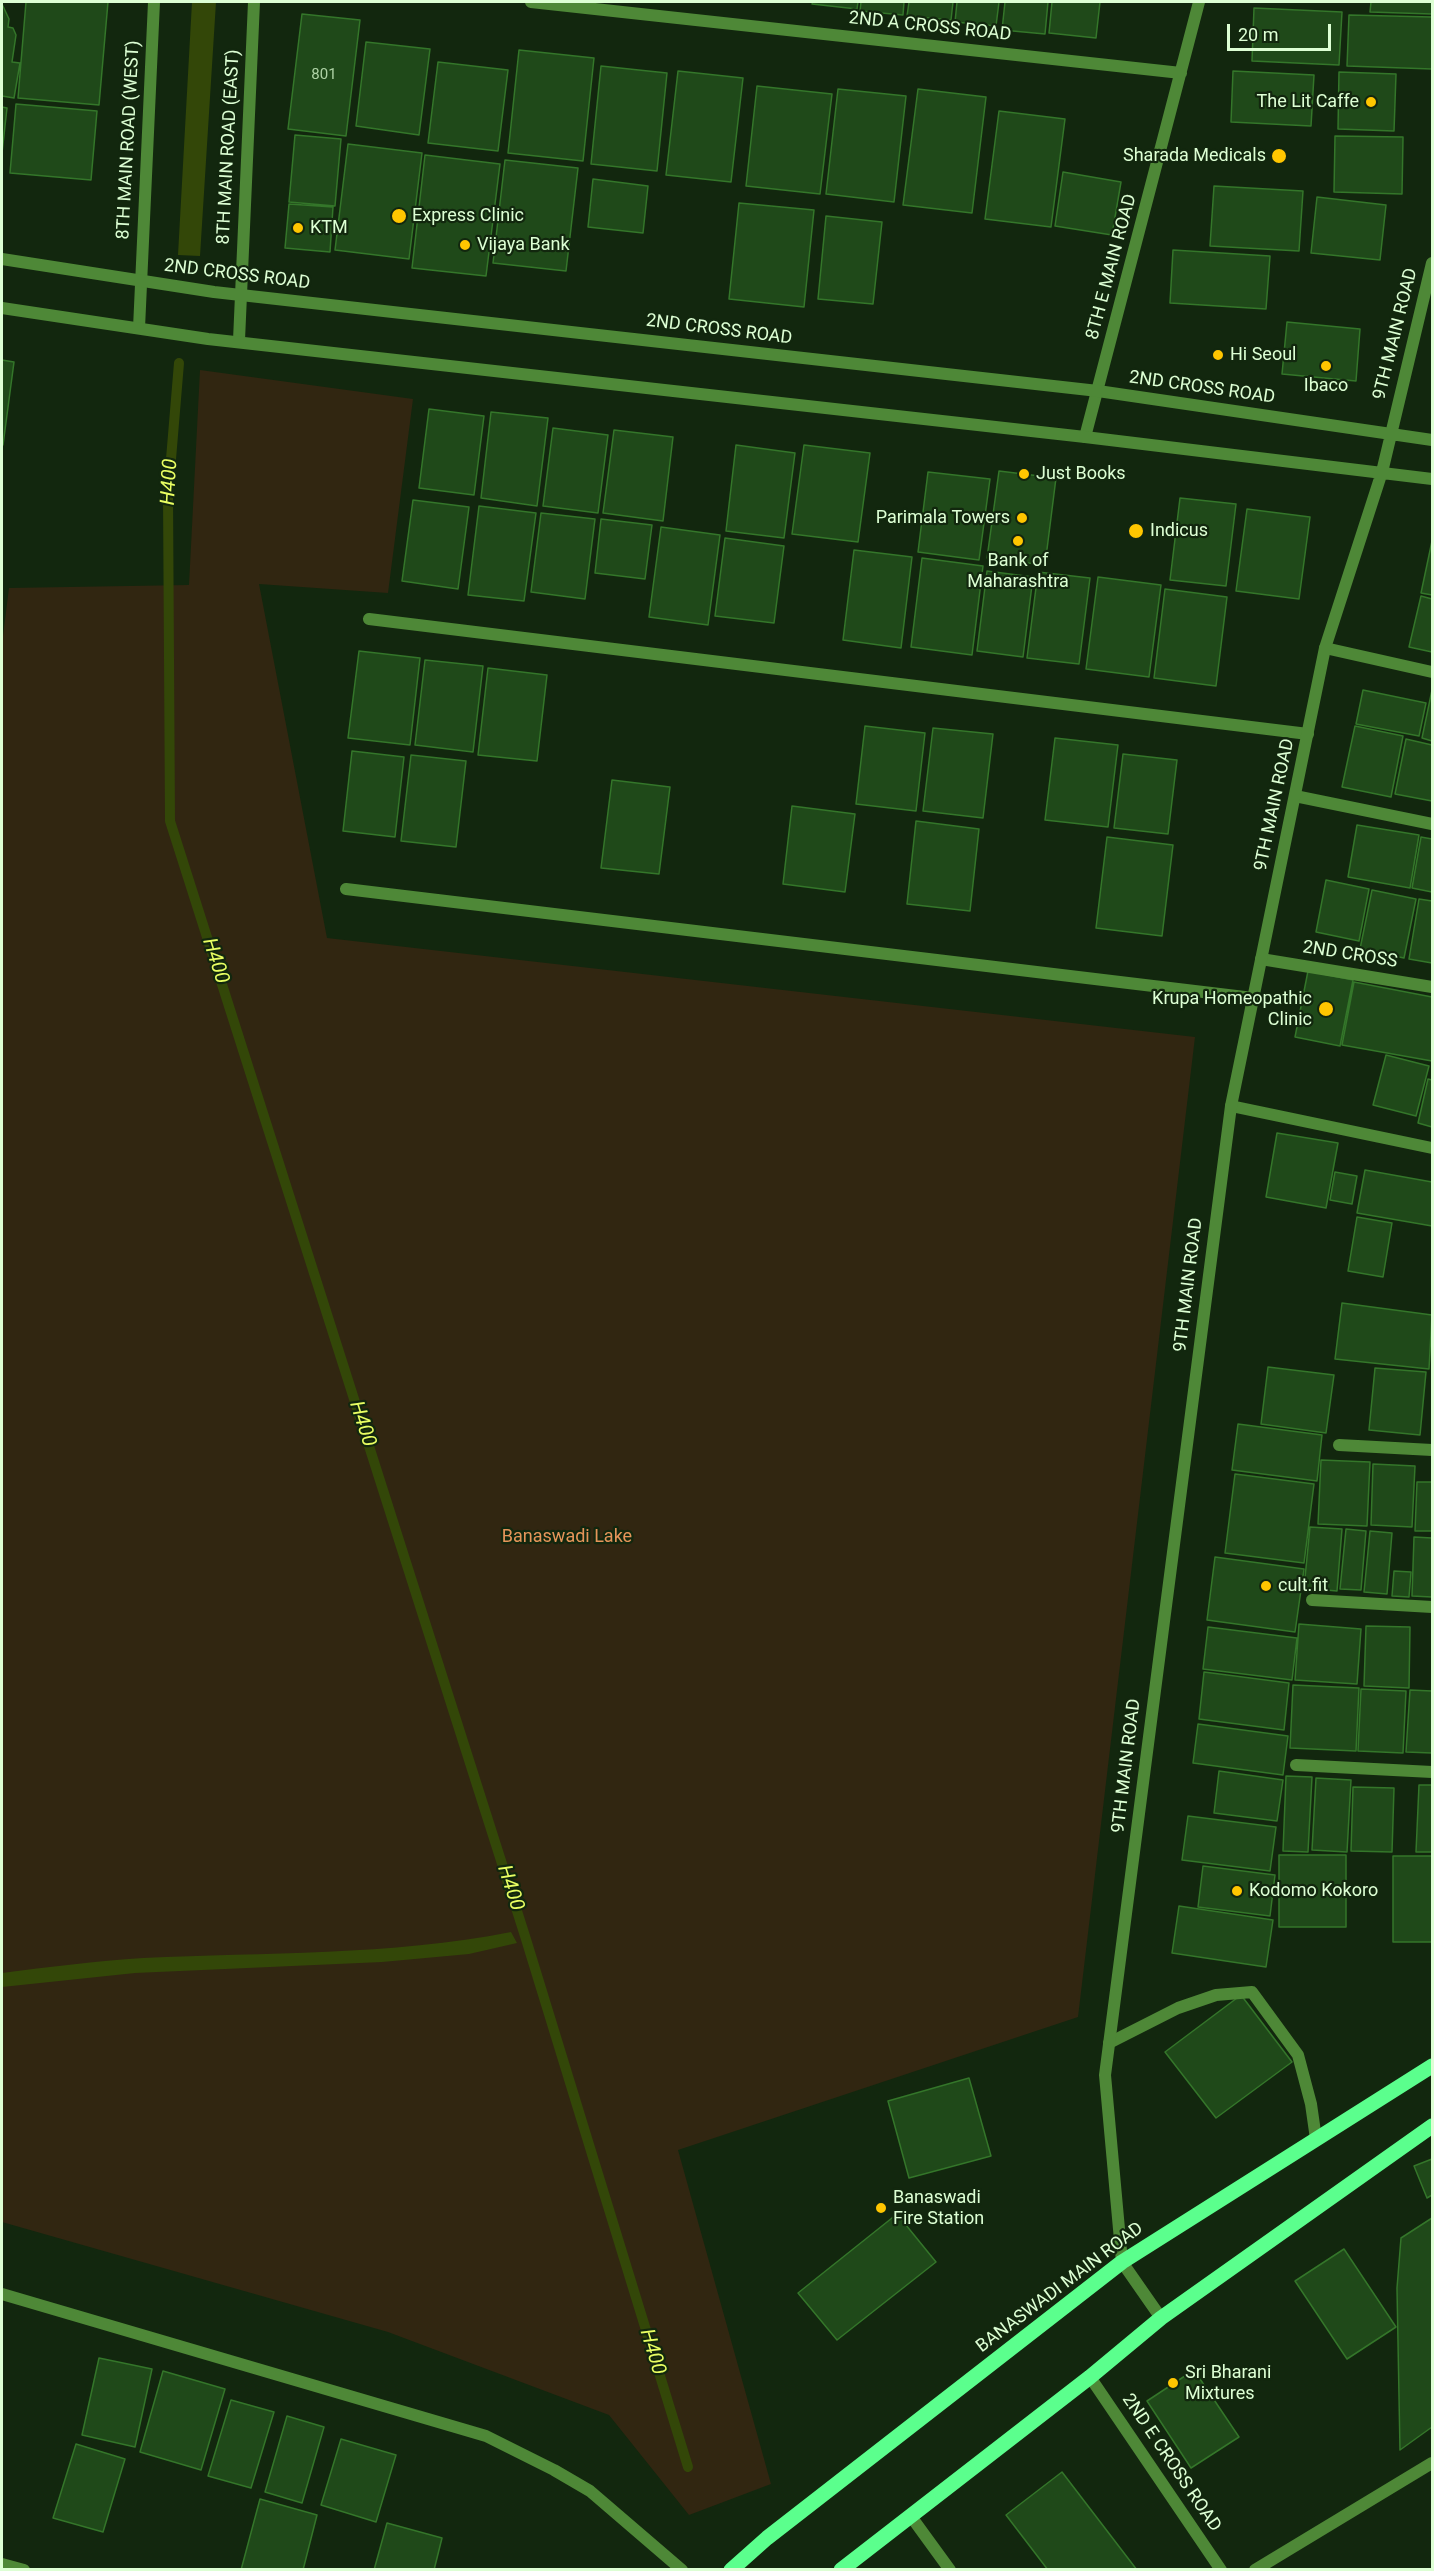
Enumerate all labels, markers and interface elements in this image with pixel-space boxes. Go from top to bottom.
street label: 2ND A CROSS ROAD [848,8,1012,46]
scale bar [1230,12,1334,50]
text: 20 m [1238,24,1278,45]
street label: 8TH MAIN ROAD (WEST) [113,40,145,240]
street label: 8TH MAIN ROAD (EAST) [213,49,245,245]
house number: 801 [311,66,337,84]
place label: The Lit Caffe [1257,91,1359,113]
marker: The Lit Caffe [1364,95,1378,109]
place label: Sharada Medicals [1123,145,1266,167]
marker: Sharada Medicals [1270,147,1288,165]
street label: 8TH E MAIN ROAD [1082,192,1142,342]
place label: Express Clinic [412,205,524,227]
marker: Express Clinic [390,207,408,225]
place label: KTM [310,217,348,239]
marker: KTM [291,221,305,235]
place label: Vijaya Bank [477,234,570,256]
marker: Vijaya Bank [458,238,472,252]
street label: 2ND CROSS ROAD [163,255,311,295]
street label: 9TH MAIN ROAD [1369,266,1423,402]
street label: 2ND CROSS ROAD [645,310,793,350]
place label: Hi Seoul [1230,344,1296,366]
marker: Hi Seoul [1211,348,1225,362]
marker: Ibaco [1319,359,1333,373]
street label: 2ND CROSS ROAD [1128,367,1276,409]
place label: Ibaco [1304,375,1348,397]
water label: H400 [157,458,183,506]
place label: Just Books [1036,463,1126,485]
marker: Just Books [1017,467,1031,481]
place label: Parimala Towers [876,507,1010,529]
marker: Parimala Towers [1015,511,1029,525]
place label: Indicus [1150,520,1208,542]
marker: Indicus [1127,522,1145,540]
marker: Bank of Maharashtra [1011,534,1025,548]
place label: Bank of Maharashtra [967,550,1069,592]
street label: 9TH MAIN ROAD [1250,737,1300,873]
water label: H400 [196,935,234,987]
street label: 2ND CROSS [1301,937,1399,973]
place label: Krupa Homeopathic Clinic [1152,988,1312,1030]
marker: Krupa Homeopathic Clinic [1317,1000,1335,1018]
street label: 9TH MAIN ROAD [1170,1217,1208,1353]
water label: H400 [343,1398,381,1450]
park label: Banaswadi Lake [502,1526,632,1548]
place label: cult.fit [1278,1575,1328,1597]
marker: cult.fit [1259,1579,1273,1593]
street label: 9TH MAIN ROAD [1108,1698,1146,1834]
water label: H400 [491,1862,529,1914]
place label: Kodomo Kokoro [1249,1880,1378,1902]
marker: Kodomo Kokoro [1230,1884,1244,1898]
place label: Banaswadi Fire Station [893,2187,984,2230]
marker: Banaswadi Fire Station [874,2201,888,2215]
street label: BANASWADI MAIN ROAD [972,2218,1148,2358]
water label: H400 [634,2326,670,2378]
place label: Sri Bharani Mixtures [1185,2362,1271,2404]
marker: Sri Bharani Mixtures [1166,2376,1180,2390]
street label: 2ND E CROSS ROAD [1117,2390,1225,2536]

